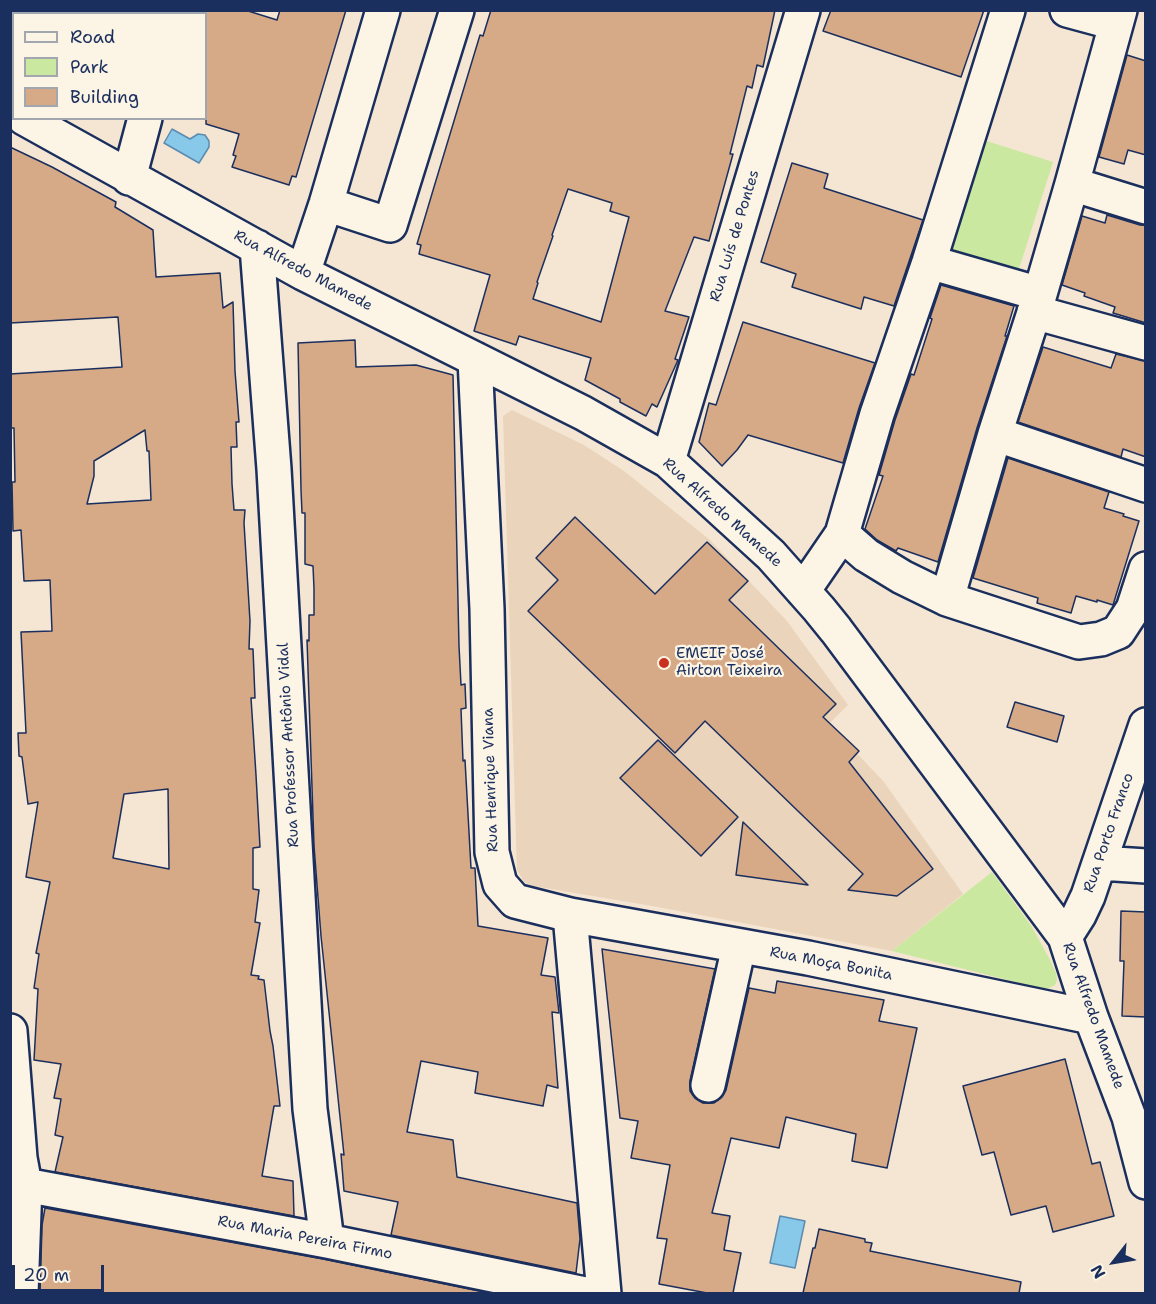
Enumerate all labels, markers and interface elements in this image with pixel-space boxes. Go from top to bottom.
legend [12,12,207,120]
text: Road [70,25,115,49]
text: Park [70,55,109,79]
text: Building [70,85,139,109]
street label: Rua Luís de Pontes [706,168,764,304]
street label: Rua Alfredo Mamede [231,227,375,315]
street label: Rua Alfredo Mamede [659,455,785,571]
street label: Rua Professor Antônio Vidal [275,642,303,848]
place label: EMEIF José Airton Teixeira [676,645,782,680]
marker: EMEIF José Airton Teixeira [657,656,671,670]
street label: Rua Henrique Viana [479,707,503,853]
street label: Rua Porto Franco [1080,771,1138,895]
street label: Rua Alfredo Mamede [1058,940,1128,1092]
street label: Rua Moça Bonita [768,943,894,985]
street label: Rua Maria Pereira Firmo [216,1212,394,1264]
north arrow [1084,1232,1144,1292]
scale bar [15,1253,106,1291]
text: N [1086,1261,1110,1282]
text: 20 m [23,1263,69,1287]

